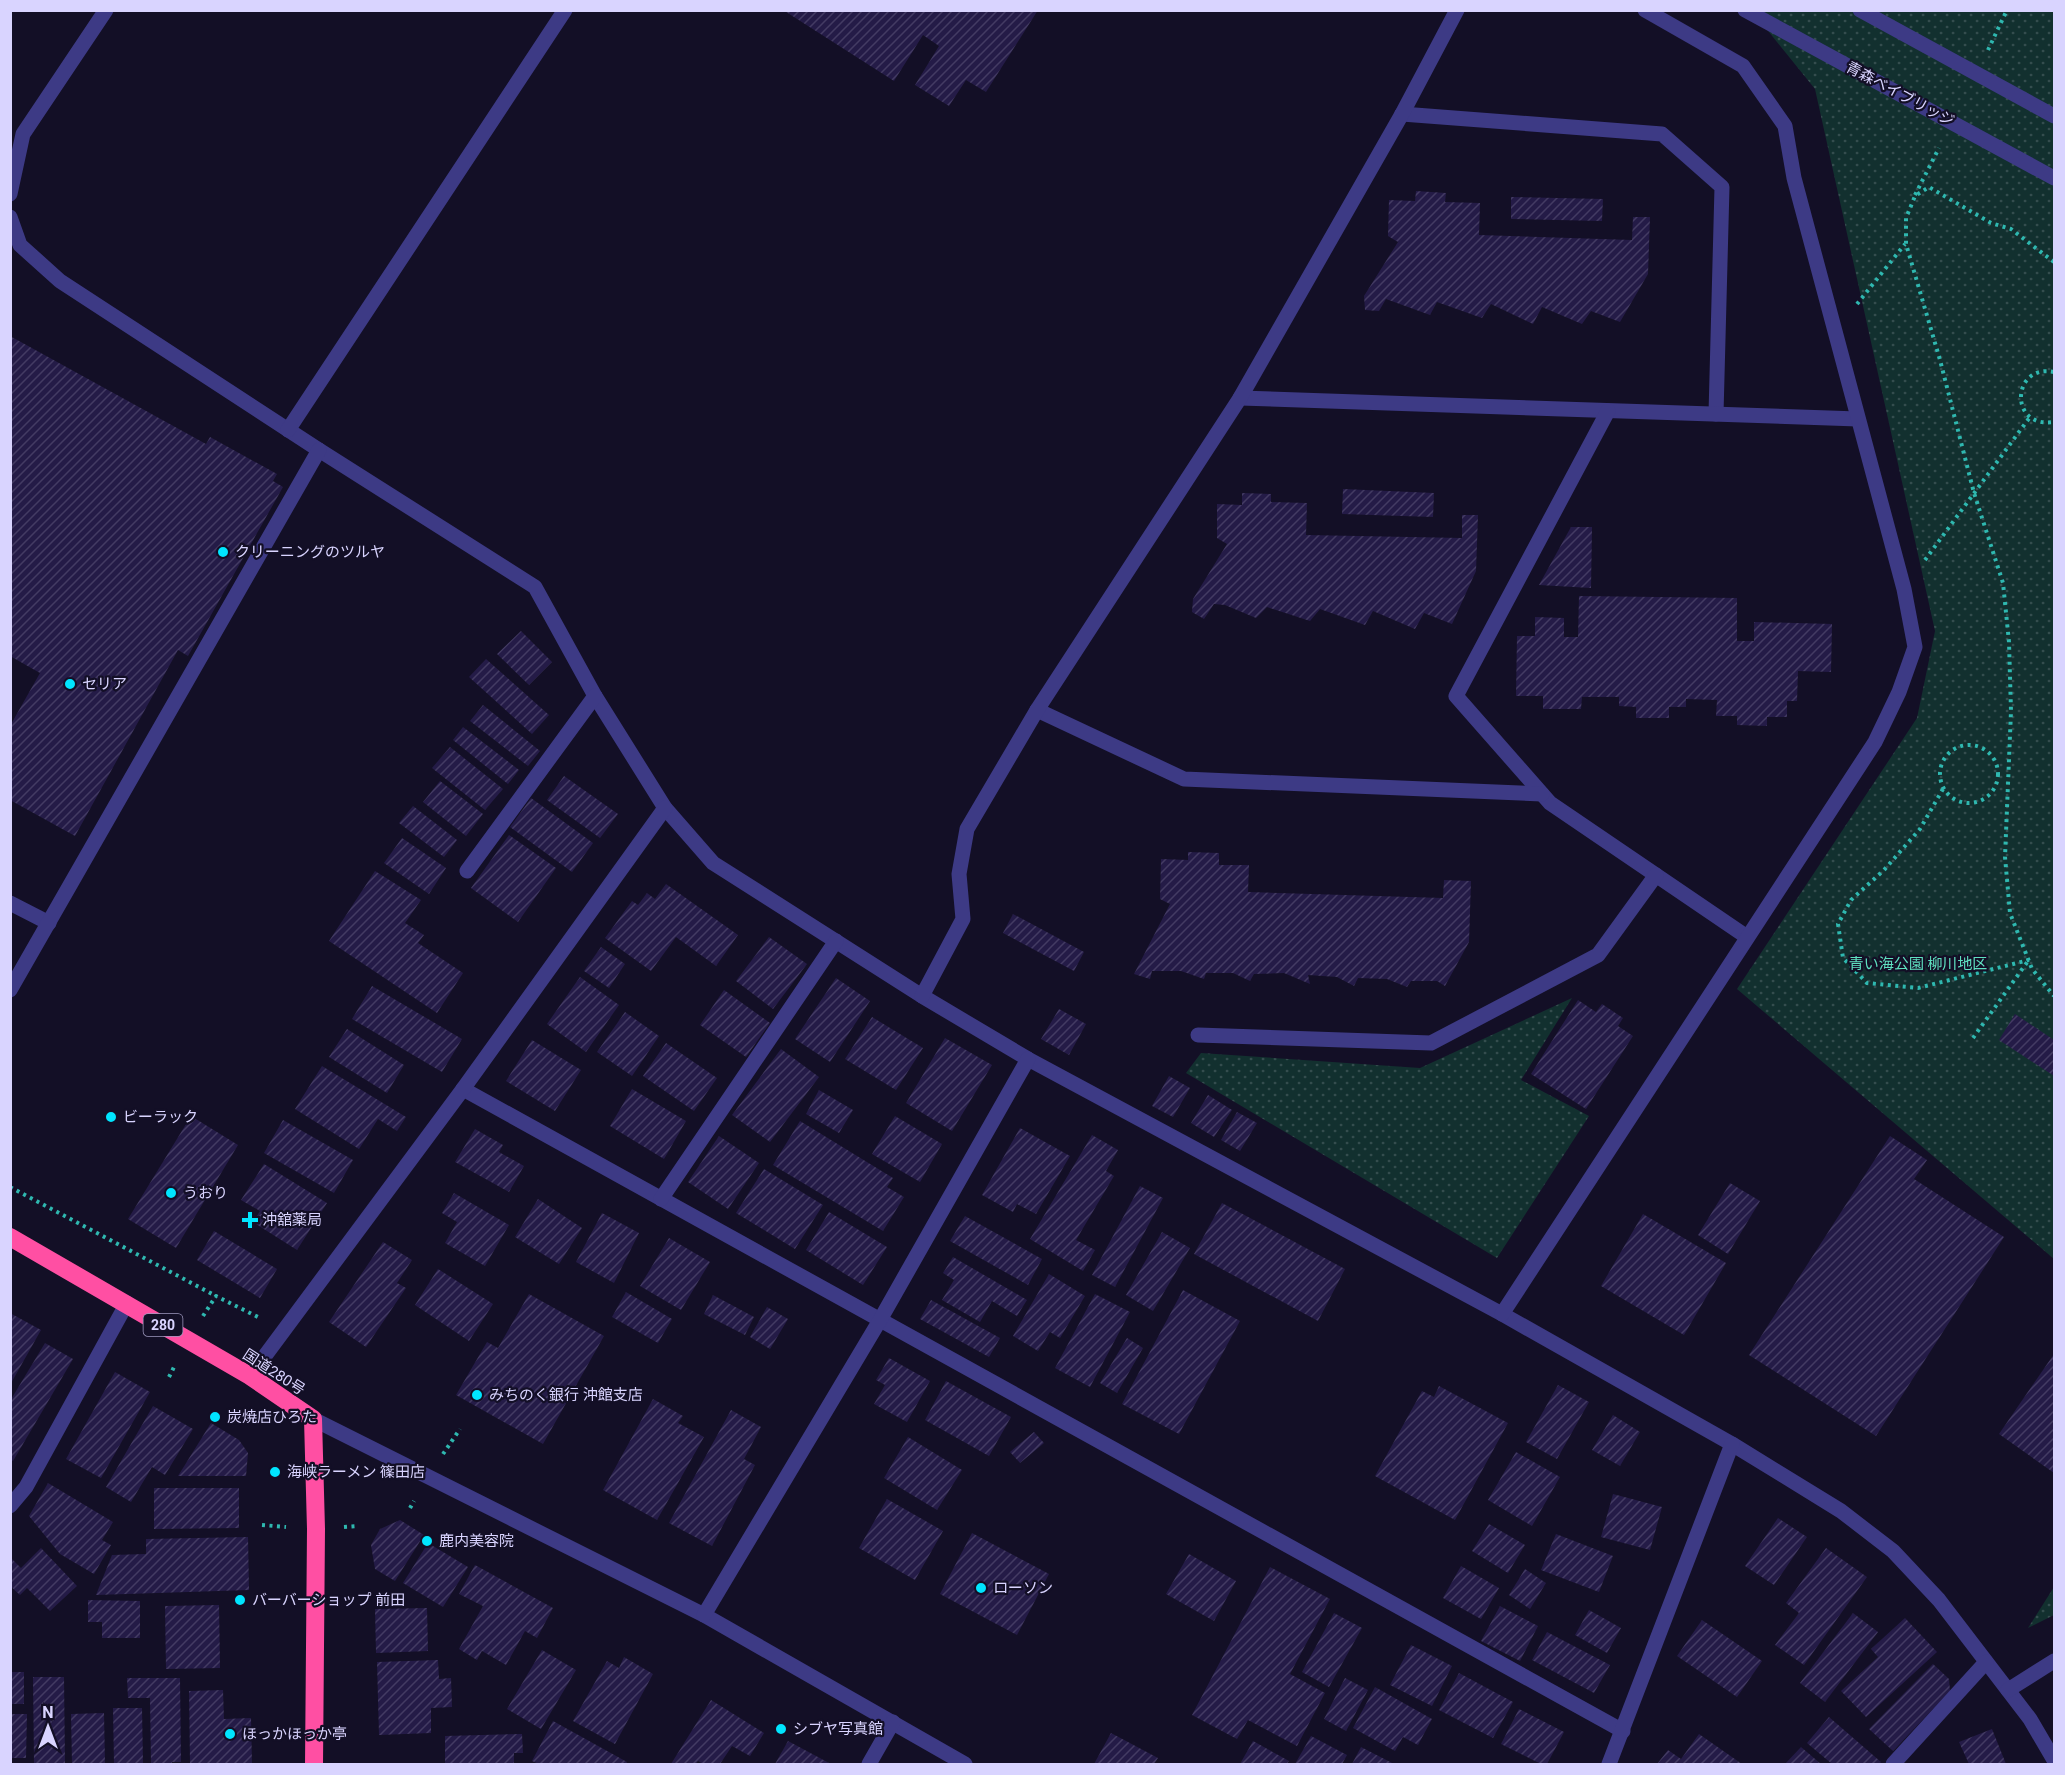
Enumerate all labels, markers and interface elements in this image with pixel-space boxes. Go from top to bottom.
street label: 青森ベイブリッジ [1843,58,1957,130]
place label: クリーニングのツルヤ [235,543,385,561]
marker: クリーニングのツルヤ [216,545,230,559]
place label: セリア [82,675,127,693]
marker: セリア [63,677,77,691]
park label: 青い海公園 柳川地区 [1849,955,1987,973]
place label: ビーラック [123,1108,198,1126]
marker: ビーラック [104,1110,118,1124]
place label: うおり [183,1184,228,1202]
marker: うおり [164,1186,178,1200]
place label: 沖舘薬局 [262,1211,322,1229]
marker: 沖舘薬局 [243,1213,257,1227]
road number: 280 [144,1314,182,1336]
street label: 国道280号 [240,1345,308,1399]
place label: みちのく銀行 沖館支店 [489,1386,643,1404]
marker: みちのく銀行 沖館支店 [470,1388,484,1402]
place label: 炭焼店ひろた [227,1408,317,1426]
marker: 炭焼店ひろた [208,1410,222,1424]
place label: 海峡ラーメン 篠田店 [287,1463,425,1481]
marker: 海峡ラーメン 篠田店 [268,1465,282,1479]
place label: 鹿内美容院 [439,1532,514,1550]
marker: 鹿内美容院 [420,1534,434,1548]
place label: ローソン [993,1579,1053,1597]
marker: ローソン [974,1581,988,1595]
place label: バーバーショップ 前田 [252,1591,405,1609]
marker: バーバーショップ 前田 [233,1593,247,1607]
north arrow [18,1697,78,1757]
text: N [42,1703,54,1722]
place label: シブヤ写真館 [793,1720,883,1738]
marker: シブヤ写真館 [774,1722,788,1736]
place label: ほっかほっか亭 [242,1725,347,1743]
marker: ほっかほっか亭 [223,1727,237,1741]

